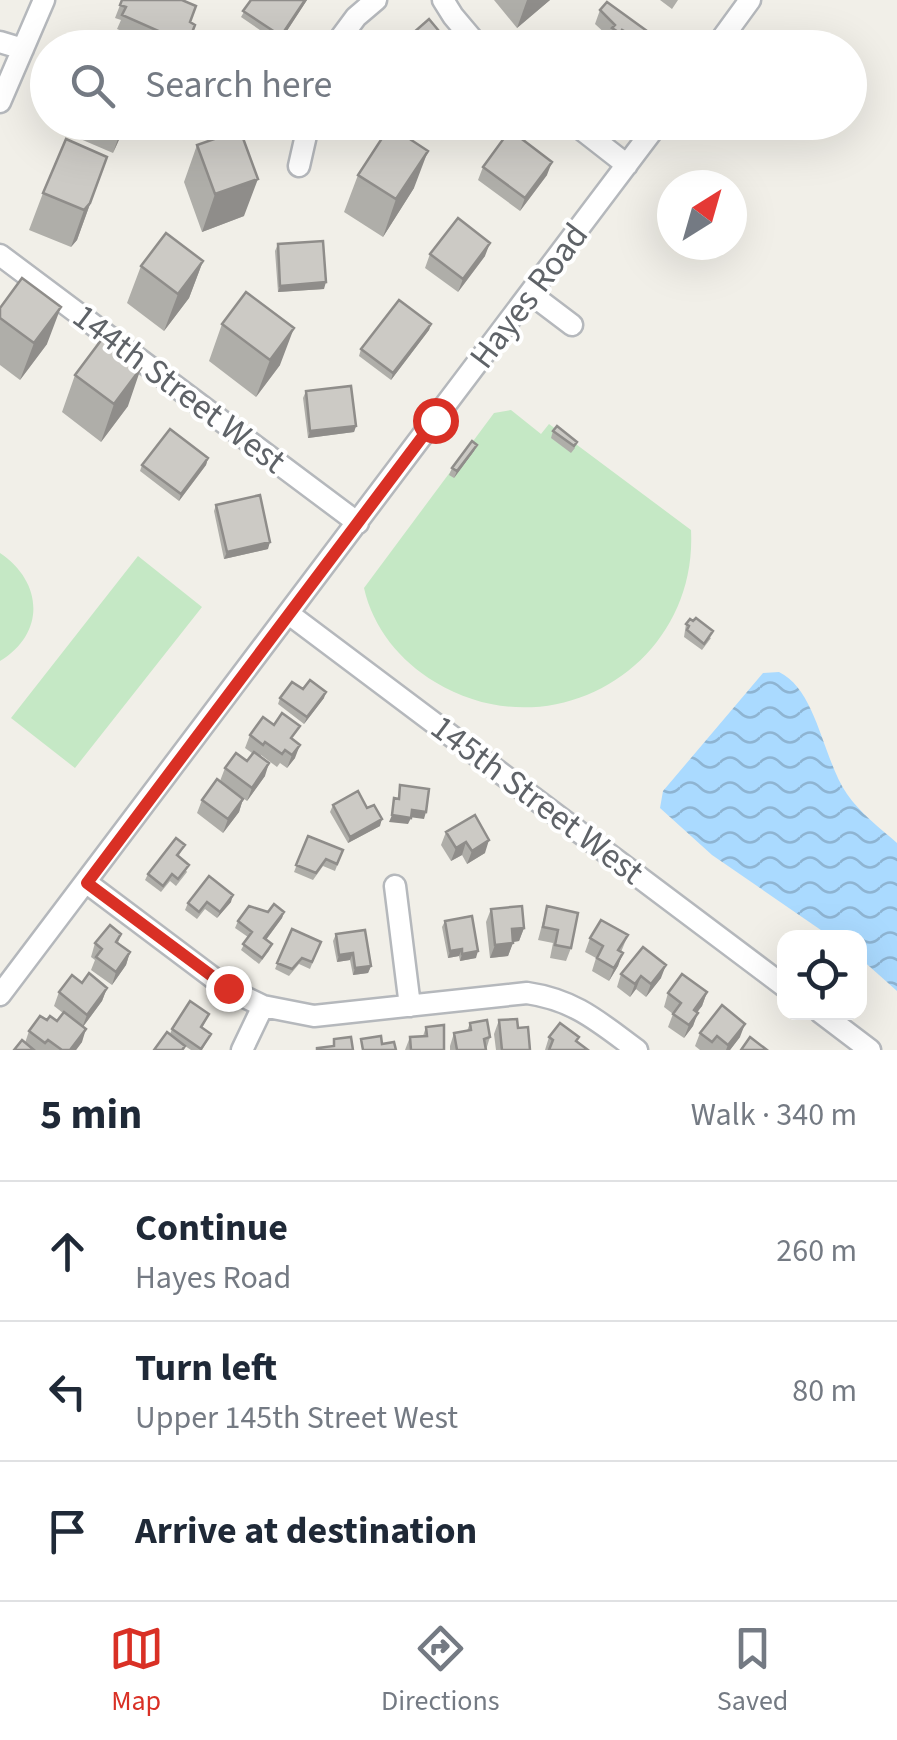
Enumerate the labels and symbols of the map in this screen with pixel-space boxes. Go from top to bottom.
north arrow [657,170,747,260]
street label: Hayes Road [458,213,600,379]
street label: 144th Street West [62,292,296,486]
route start [413,398,459,444]
street label: 145th Street West [420,703,654,897]
route end [206,966,252,1012]

